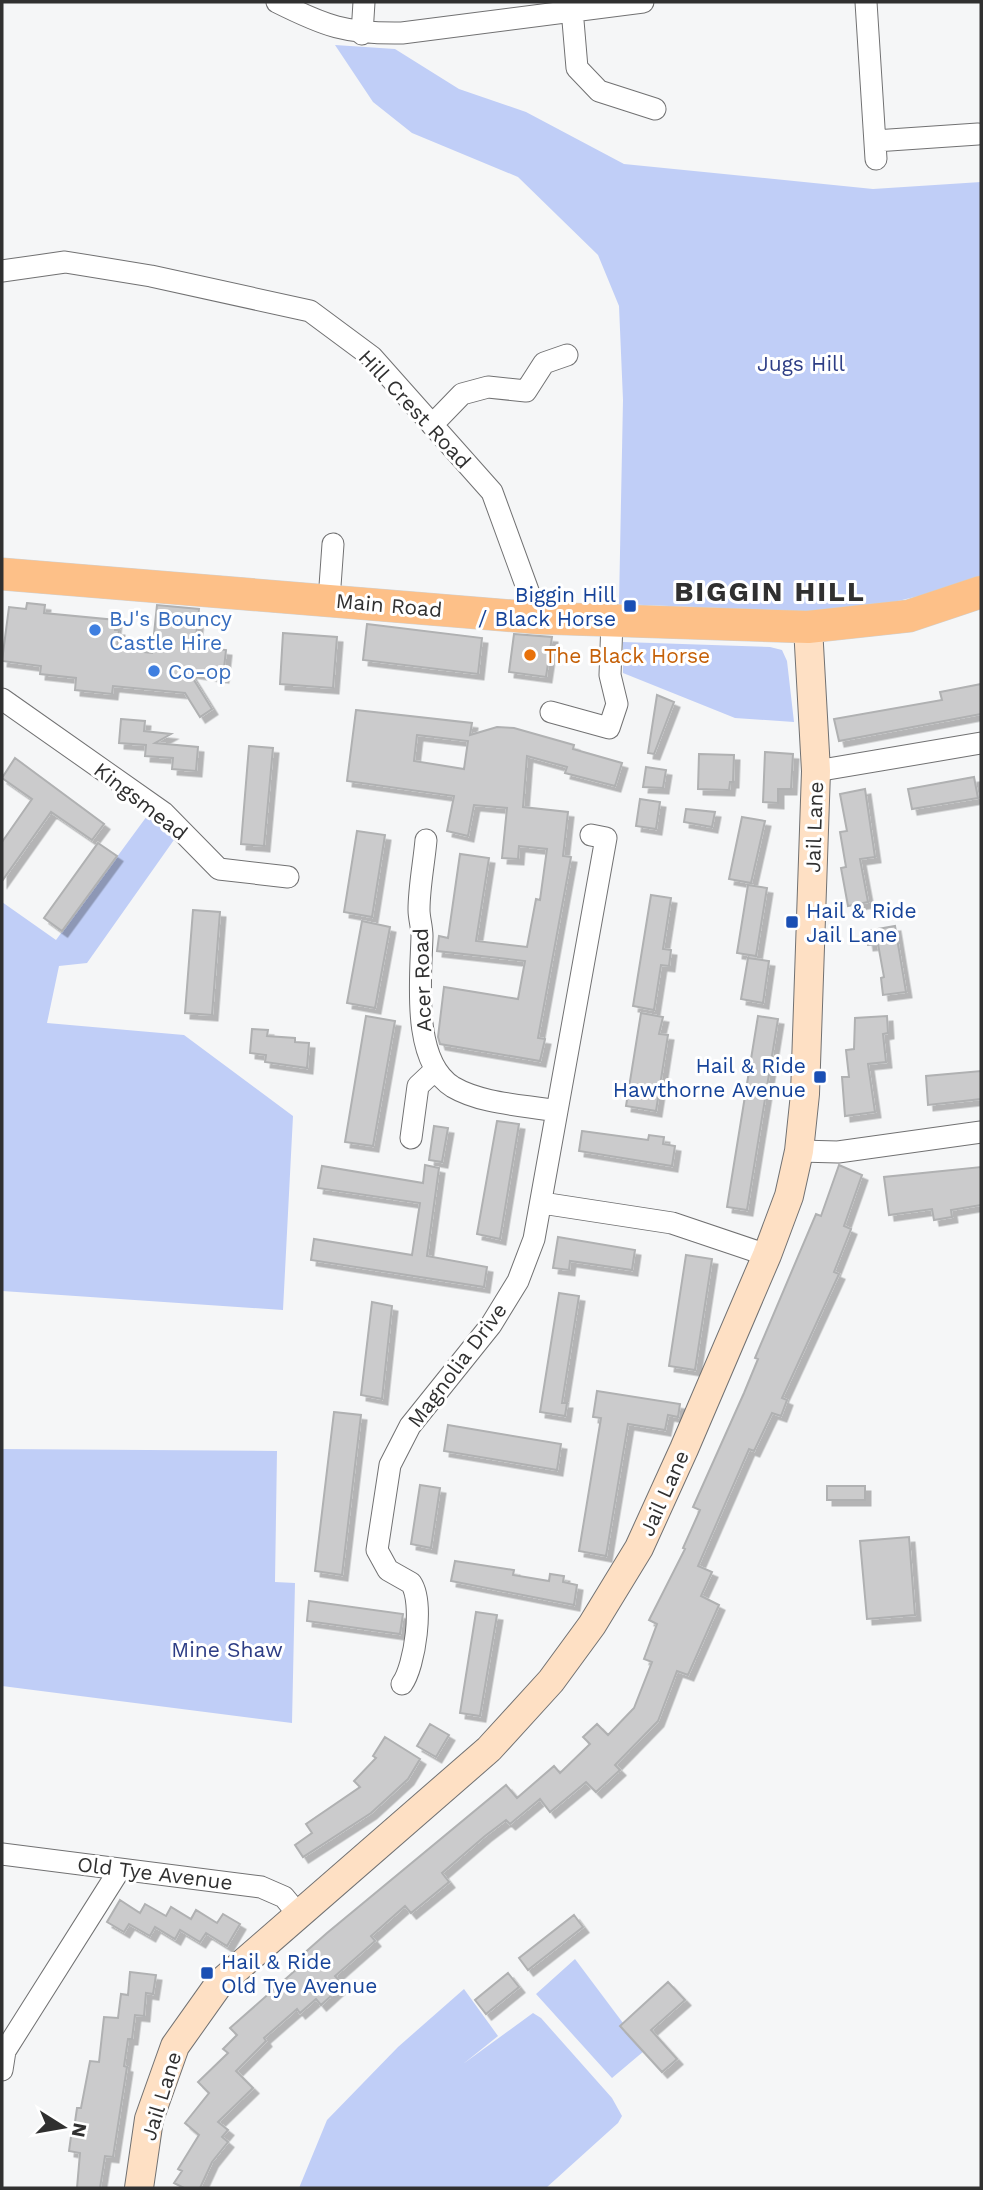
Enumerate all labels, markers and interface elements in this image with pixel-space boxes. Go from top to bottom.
street label: Hill Crest Road [354,344,476,474]
park label: Jugs Hill [757,351,846,376]
district label: BIGGIN HILL [674,575,866,608]
place label: Biggin Hill / Black Horse [478,582,617,631]
street label: Main Road [335,588,443,622]
marker: Biggin Hill / Black Horse [622,598,638,614]
place label: BJ's Bouncy Castle Hire [109,606,232,655]
marker: BJ's Bouncy Castle Hire [87,622,103,638]
place label: The Black Horse [544,643,710,668]
marker: The Black Horse [522,647,538,663]
place label: Co-op [168,659,231,684]
marker: Co-op [146,663,162,679]
street label: Kingsmead [89,757,193,845]
street label: Jail Lane [800,781,828,873]
place label: Hail & Ride Jail Lane [806,898,917,947]
marker: Hail & Ride Jail Lane [784,914,800,930]
street label: Acer Road [408,928,436,1032]
place label: Hail & Ride Hawthorne Avenue [613,1053,806,1102]
marker: Hail & Ride Hawthorne Avenue [812,1069,828,1085]
street label: Magnolia Drive [402,1298,512,1432]
street label: Jail Lane [634,1446,694,1540]
park label: Mine Shaw [171,1637,283,1662]
street label: Old Tye Avenue [76,1851,234,1895]
place label: Hail & Ride Old Tye Avenue [221,1949,377,1998]
marker: Hail & Ride Old Tye Avenue [199,1965,215,1981]
street label: Jail Lane [136,2049,186,2143]
north arrow [28,2092,98,2162]
text: N [67,2121,92,2139]

